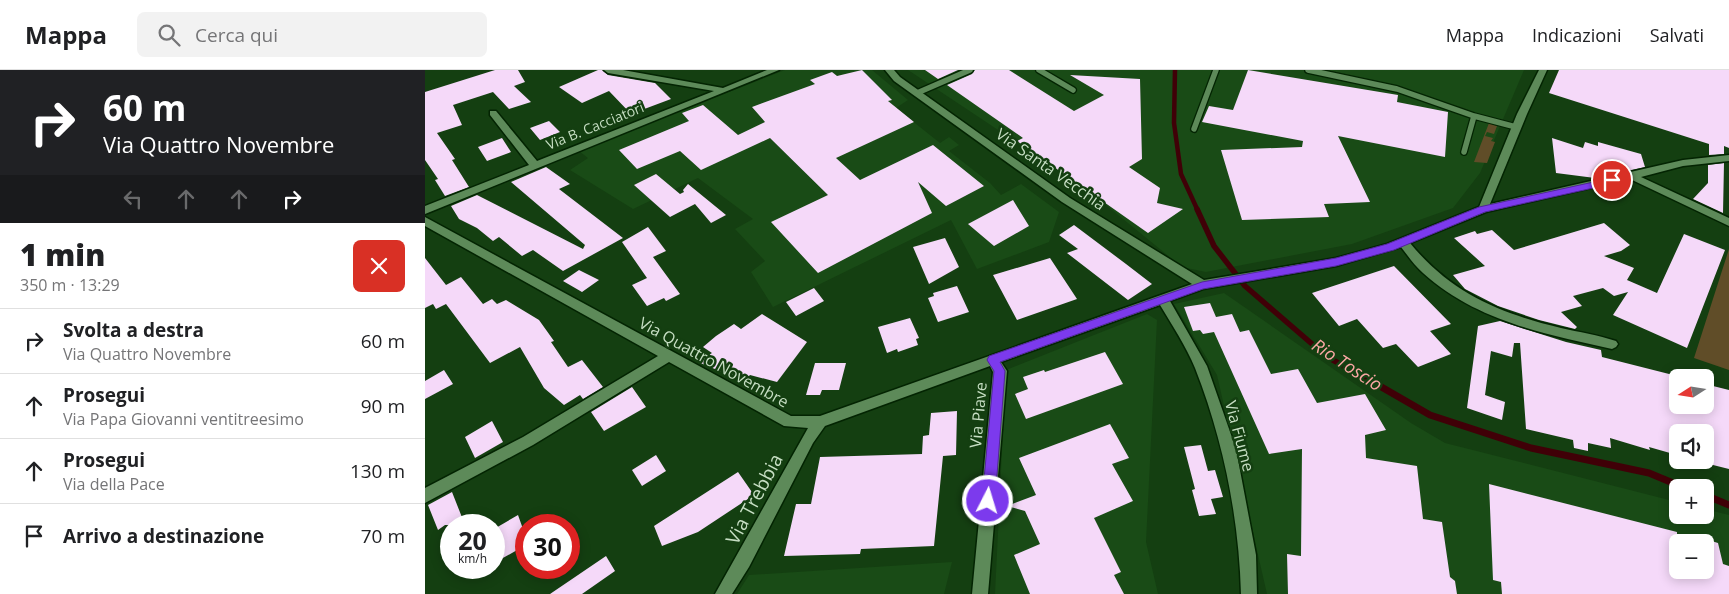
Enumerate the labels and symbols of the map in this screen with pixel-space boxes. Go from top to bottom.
street label: Via B. Cacciatori [543,97,646,154]
street label: Via Santa Vecchia [992,123,1110,215]
pin [1591,159,1633,201]
street label: Via Quattro Novembre [635,312,793,412]
water label: Rio Toscio [1308,332,1387,396]
north arrow [1669,369,1714,414]
street label: Via Piave [964,381,992,449]
street label: Via Fiume [1220,398,1260,474]
street label: Via Trebbia [719,449,789,549]
position arrow [961,474,1013,526]
speed limit sign: 30 [515,514,580,579]

